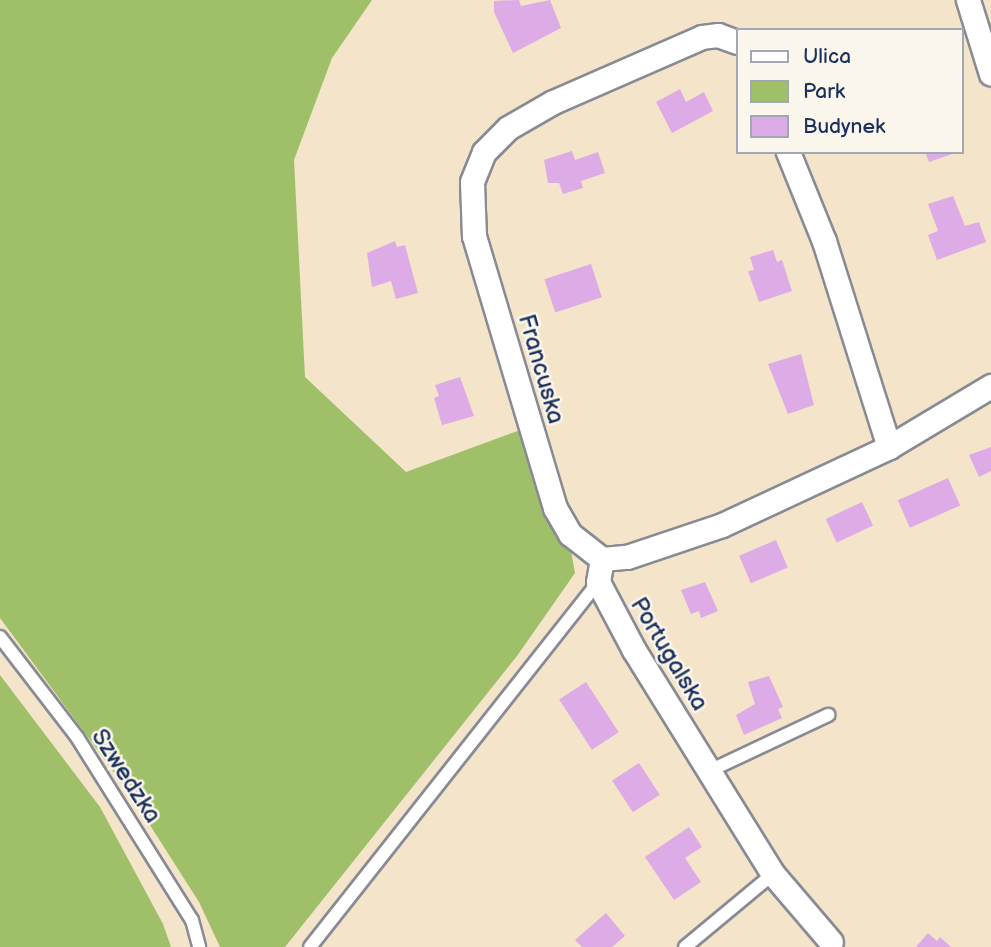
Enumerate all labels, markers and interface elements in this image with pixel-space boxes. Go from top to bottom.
legend [736,28,963,154]
text: Ulica [803,44,851,69]
text: Park [803,79,845,104]
text: Budynek [803,114,885,139]
street label: Francuska [512,311,570,427]
street label: Portugalska [624,592,714,716]
street label: Szwedzka [85,724,167,828]

